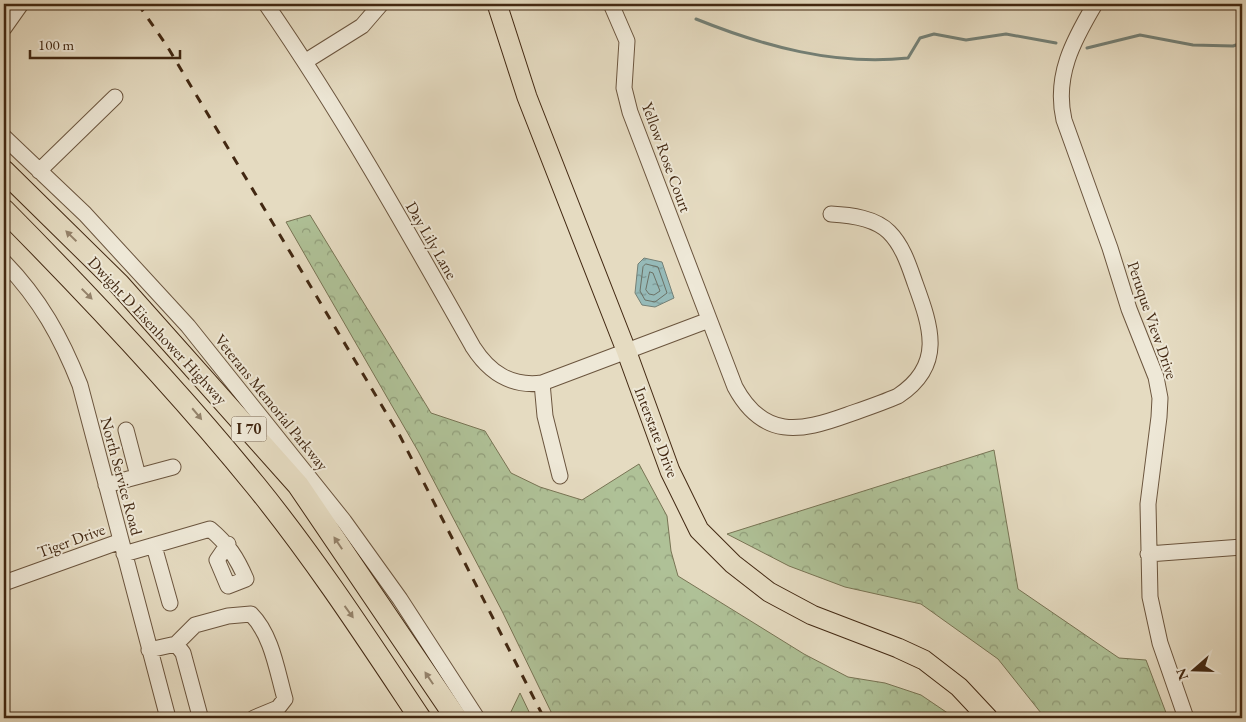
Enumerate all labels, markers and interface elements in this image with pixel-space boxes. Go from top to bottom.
scale bar [30,28,180,60]
text: 100 m [38,35,75,54]
street label: Yellow Rose Court [637,99,696,215]
street label: Day Lily Lane [401,198,462,283]
one-way arrow [65,231,77,243]
street label: Dwight D Eisenhower Highway [83,252,233,410]
street label: Peruque View Drive [1123,258,1183,382]
one-way arrow [81,288,93,300]
street label: Veterans Memorial Parkway [210,330,334,476]
street label: Interstate Drive [630,384,683,481]
one-way arrow [191,407,202,420]
street label: North Service Road [96,415,148,538]
road number: I 70 [232,416,266,442]
street label: Tiger Drive [34,519,108,562]
one-way arrow [333,537,343,550]
one-way arrow [344,605,354,619]
north arrow [1168,644,1218,694]
text: N [1171,665,1192,683]
one-way arrow [424,671,434,685]

